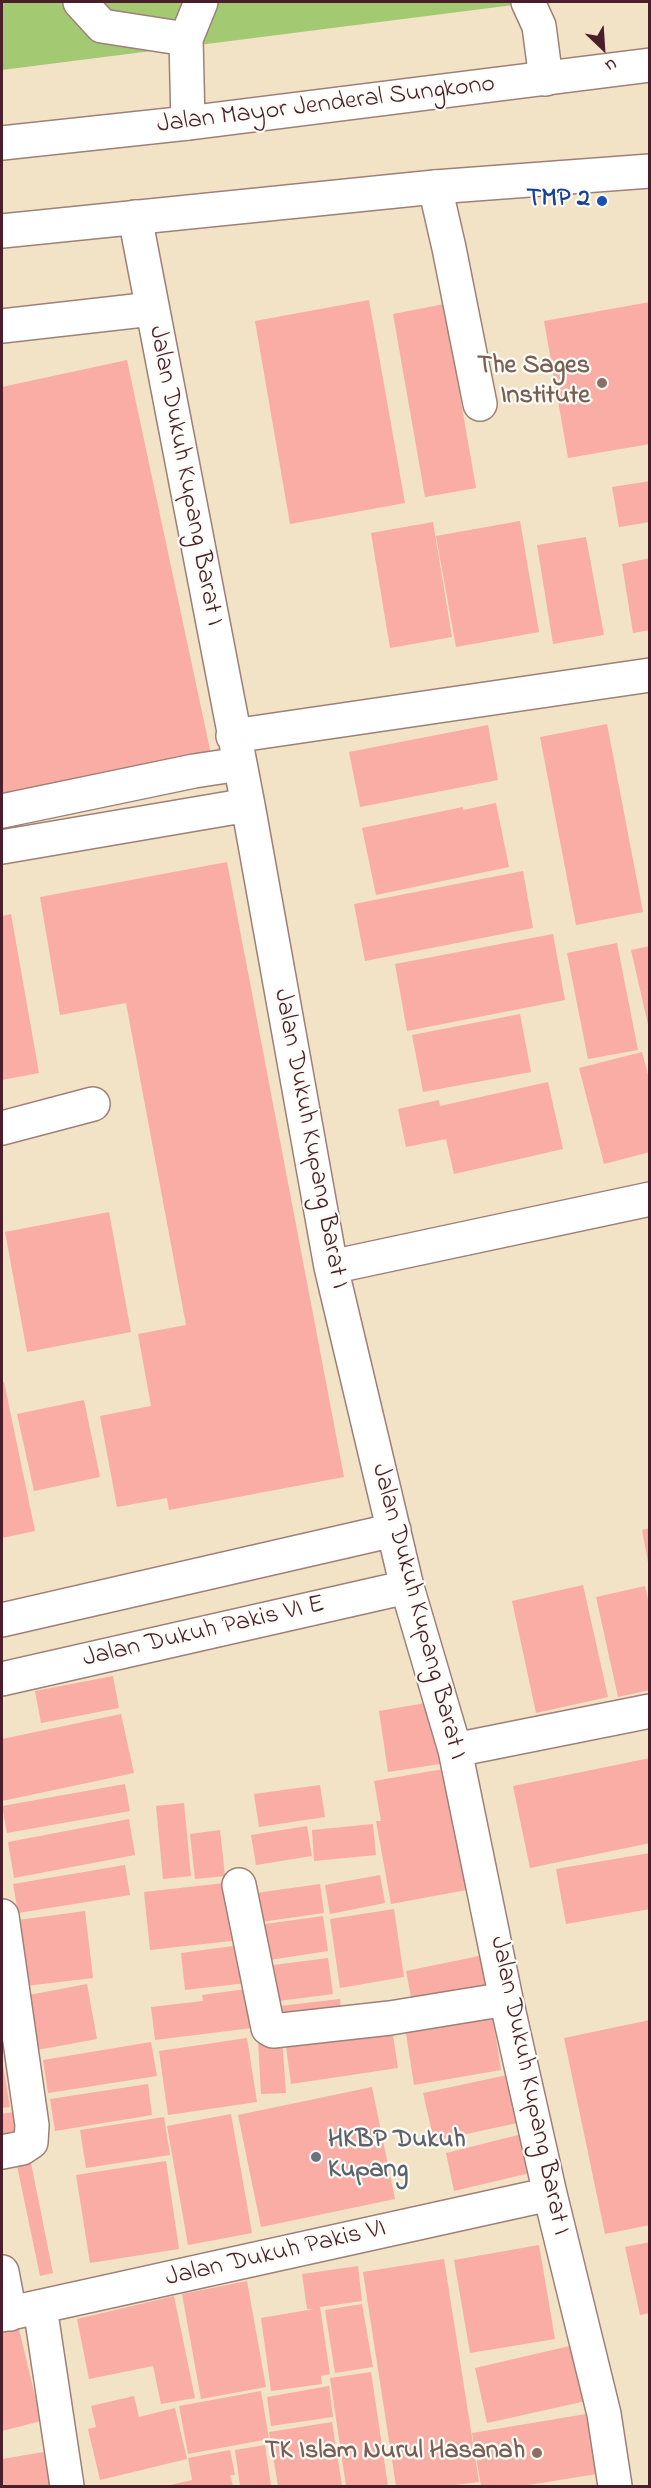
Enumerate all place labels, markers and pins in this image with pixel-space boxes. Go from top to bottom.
place label: TMP 2 [526,185,590,217]
marker: TMP 2 [595,194,609,208]
place label: The Sages Institute [477,352,590,414]
marker: The Sages Institute [595,376,609,390]
place label: HKBP Dukuh Kupang [328,2126,466,2188]
marker: HKBP Dukuh Kupang [309,2150,323,2164]
place label: TK Islam Nurul Hasanah [265,2437,525,2469]
marker: TK Islam Nurul Hasanah [530,2446,544,2460]

